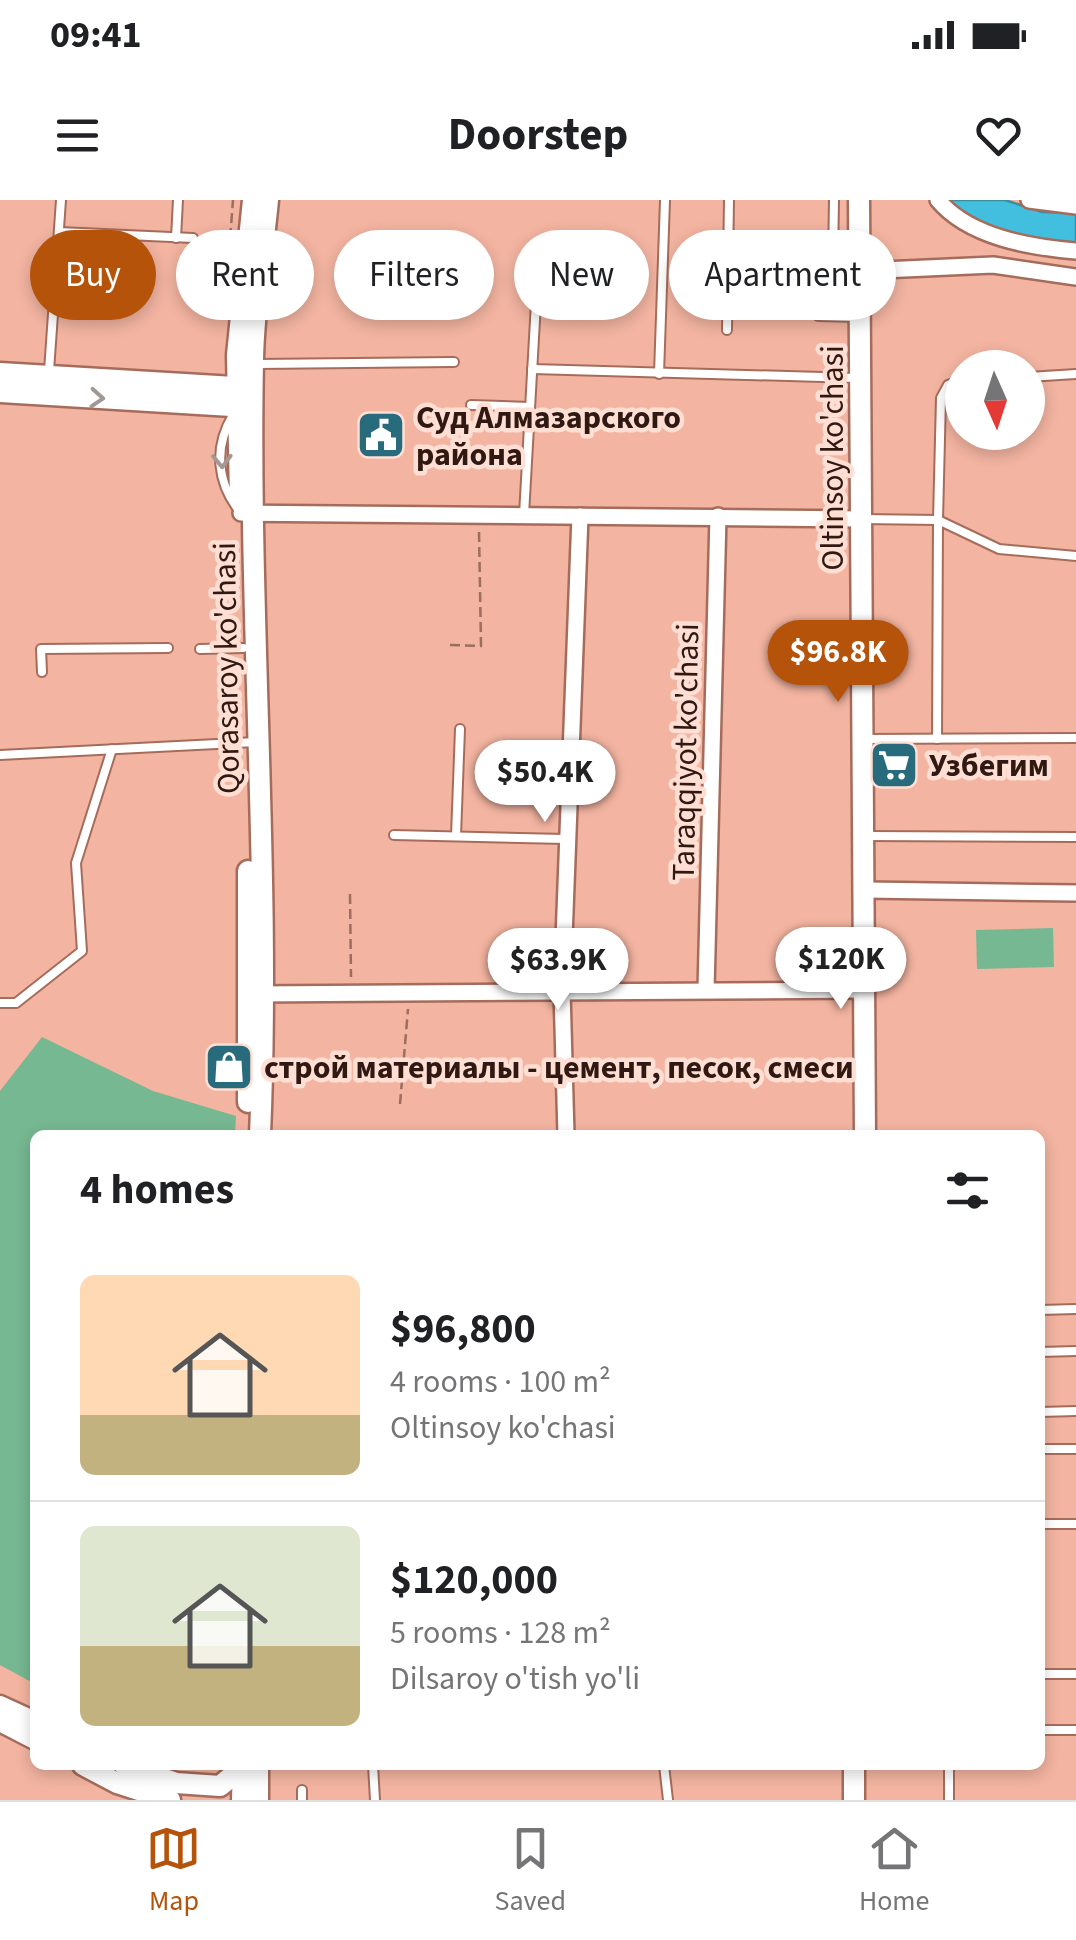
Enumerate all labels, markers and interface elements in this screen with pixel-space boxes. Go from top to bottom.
text: 09:41 [50,8,142,62]
text: Doorstep [448,103,628,167]
icon: menu [50,108,105,163]
icon: heart [971,108,1026,163]
chip: Buy [30,230,156,320]
chip: Rent [176,230,314,320]
chip: Filters [334,230,494,320]
chip: New [514,230,649,320]
chip: Apartment [669,230,896,320]
street label: Oltinsoy ko'chasi [810,345,856,571]
north arrow [945,350,1045,450]
map controls [945,350,1045,450]
one-way arrow [90,387,106,408]
place label: Суд Алмазарского района [416,395,681,478]
public building icon: Суд Алмазарского района [355,409,407,461]
one-way arrow [211,453,232,469]
street label: Qorasaroy ko'chasi [202,542,252,794]
pin: $96.8K [757,620,919,705]
street label: Taraqqiyot ko'chasi [661,623,711,881]
text: $96.8K [790,629,886,675]
supermarket icon: Узбегим [868,739,920,791]
pin: $50.4K [464,740,626,825]
place label: Узбегим [929,743,1049,789]
text: $50.4K [497,749,593,795]
pin: $120K [771,927,911,1012]
pin: $63.9K [477,928,639,1013]
text: $120K [797,936,885,982]
text: $63.9K [510,937,606,983]
shop icon: строй материалы - цемент, песок, смеси [203,1041,255,1093]
place label: строй материалы - цемент, песок, смеси [264,1045,854,1091]
text: 4 homes [80,1160,234,1220]
icon: filters [940,1163,995,1218]
text: $96,800 [390,1299,536,1359]
icon: home [160,1315,280,1435]
text: 4 rooms · 100 m² [390,1359,611,1405]
text: Oltinsoy ko'chasi [390,1405,616,1451]
text: $120,000 [390,1550,558,1610]
icon: home [160,1566,280,1686]
text: 5 rooms · 128 m² [390,1610,611,1656]
text: Dilsaroy o'tish yo'li [390,1656,640,1702]
tab: Map [146,1821,201,1921]
tab: Saved [494,1821,566,1921]
tab: Home [859,1821,929,1921]

